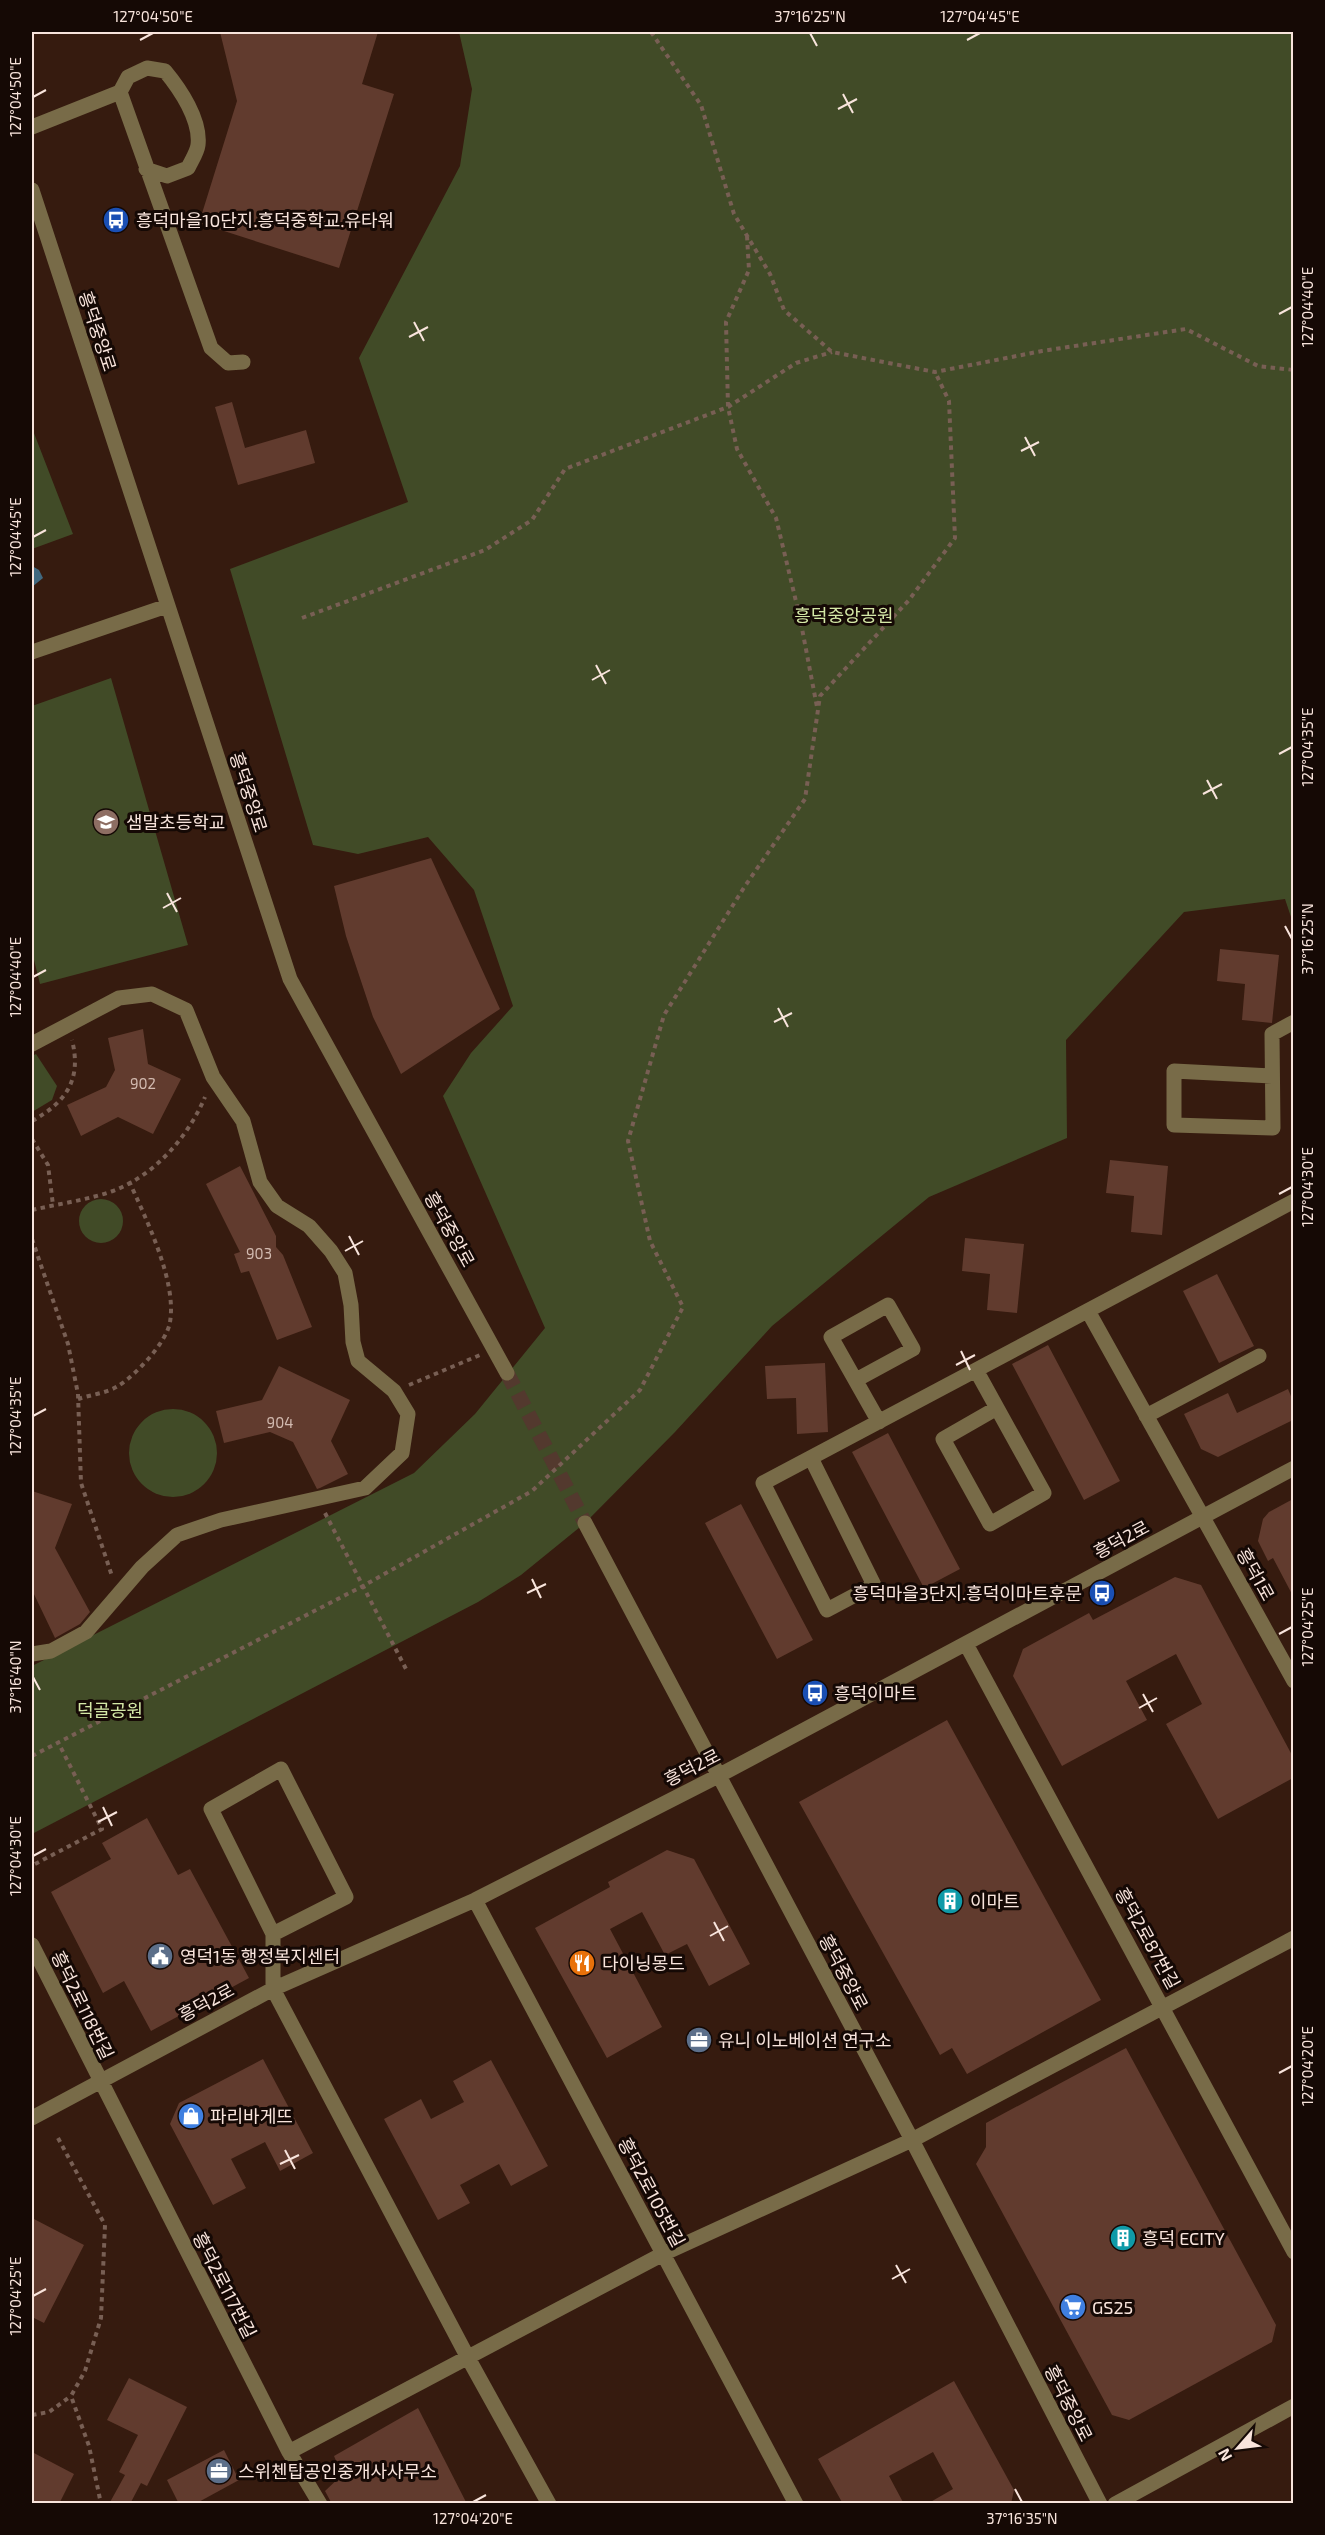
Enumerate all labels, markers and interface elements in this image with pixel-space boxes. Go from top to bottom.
text: 127°04'50"E [113,7,193,25]
text: 37°16'25"N [774,7,846,25]
text: 127°04'45"E [940,7,1020,25]
text: 127°04'50"E [6,57,24,137]
bus stop icon: 흥덕마을10단지.흥덕중학교.유타워 [101,205,131,235]
place label: 흥덕마을10단지.흥덕중학교.유타워 [136,209,394,231]
text: 127°04'40"E [1298,267,1316,347]
street label: 흥덕중앙로 [75,288,121,374]
text: 127°04'45"E [6,497,24,577]
park label: 흥덕중앙공원 [794,604,894,626]
text: 127°04'35"E [1298,708,1316,786]
street label: 흥덕중앙로 [226,749,272,835]
school or university icon: 샘말초등학교 [91,807,121,837]
place label: 샘말초등학교 [126,811,225,833]
text: 37°16'25"N [1298,903,1316,975]
text: 127°04'40"E [6,937,24,1017]
house number: 902 [130,1074,156,1092]
text: 127°04'30"E [1298,1147,1316,1227]
street label: 흥덕중앙로 [420,1187,480,1271]
house number: 903 [246,1244,272,1262]
text: 127°04'35"E [6,1377,24,1455]
house number: 904 [267,1413,293,1431]
street label: 흥덕2로 [1089,1515,1153,1563]
street label: 흥덕1로 [1233,1544,1279,1604]
bus stop icon: 흥덕마을3단지.흥덕이마트후문 [1087,1578,1117,1608]
place label: 흥덕마을3단지.흥덕이마트후문 [853,1582,1082,1604]
text: 127°04'25"E [1298,1587,1316,1667]
text: 37°16'40"N [6,1641,24,1714]
bus stop icon: 흥덕이마트 [800,1678,830,1708]
place label: 흥덕이마트 [834,1682,917,1704]
park label: 덕골공원 [77,1699,143,1721]
street label: 흥덕2로 [660,1744,724,1790]
text: 127°04'30"E [6,1816,24,1896]
street label: 흥덕2로87번길 [1111,1883,1185,1993]
building icon: 이마트 [935,1886,965,1916]
place label: 이마트 [970,1890,1020,1912]
street label: 흥덕중앙로 [815,1930,873,2014]
public building icon: 영덕1동 행정복지센터 [145,1941,175,1971]
place label: 영덕1동 행정복지센터 [180,1945,340,1967]
street label: 흥덕2로118번길 [47,1947,119,2063]
restaurant icon: 다이닝몽드 [567,1948,597,1978]
place label: 다이닝몽드 [602,1952,685,1974]
street label: 흥덕2로 [174,1978,238,2026]
office icon: 유니 이노베이션 연구소 [684,2025,714,2055]
text: 127°04'20"E [1298,2026,1316,2106]
place label: 유니 이노베이션 연구소 [718,2029,892,2051]
shop icon: 파리바게뜨 [176,2101,206,2131]
place label: 파리바게뜨 [210,2105,293,2127]
street label: 흥덕2로105번길 [614,2134,690,2250]
building icon: 흥덕 ECITY [1108,2223,1138,2253]
place label: 흥덕 ECITY [1142,2227,1226,2249]
street label: 흥덕2로117번길 [189,2228,261,2342]
text: 127°04'25"E [6,2256,24,2336]
supermarket icon: GS25 [1058,2292,1088,2322]
place label: GS25 [1092,2296,1133,2318]
street label: 흥덕중앙로 [1040,2361,1098,2445]
north arrow [1208,2418,1268,2478]
text: N [1213,2446,1235,2465]
office icon: 스위첸탑공인중개사사무소 [204,2456,234,2486]
place label: 스위첸탑공인중개사사무소 [238,2460,437,2482]
text: 127°04'20"E [433,2509,513,2527]
text: 37°16'35"N [986,2509,1058,2527]

